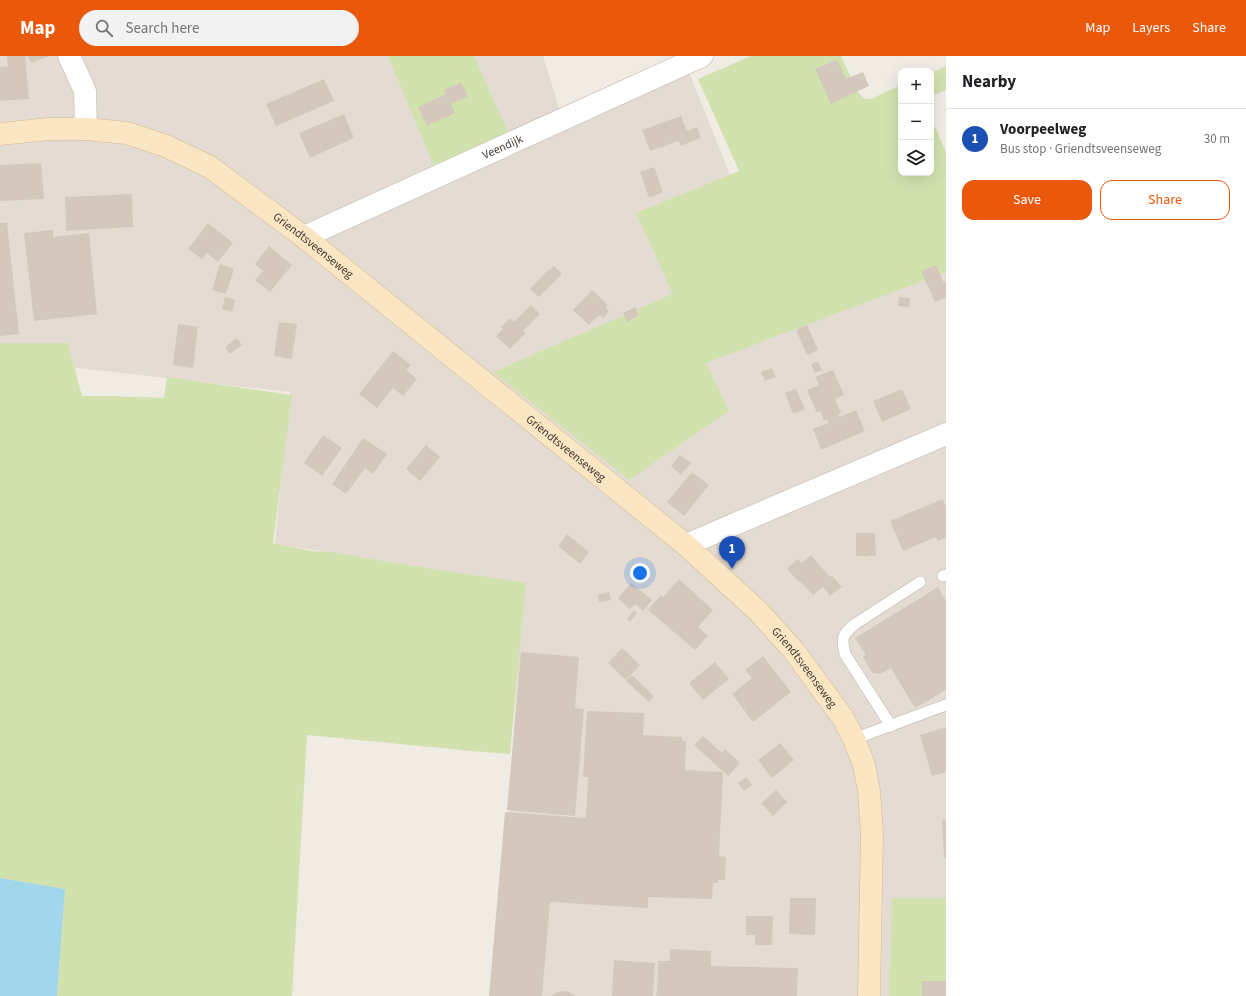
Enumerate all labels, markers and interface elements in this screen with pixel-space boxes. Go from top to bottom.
search box [79,10,359,46]
text: Map [20,15,55,42]
icon: search [93,17,115,39]
text: Search here [125,18,199,39]
text: Map [1085,18,1110,38]
text: Layers [1132,18,1170,38]
text: Share [1192,18,1226,38]
map controls [898,68,934,176]
button: + [898,68,934,104]
text: Nearby [962,70,1016,94]
button: − [898,104,934,140]
text: Voorpeelweg [1000,119,1086,140]
street label: Veendijk [479,130,526,163]
text: 1 [972,130,978,148]
text: 30 m [1204,130,1230,148]
button: layers [898,140,934,176]
text: Bus stop · Griendtsveenseweg [1000,140,1161,158]
button: Save [962,180,1092,220]
button: Share [1100,180,1230,220]
street label: Griendtsveenseweg [270,208,357,282]
street label: Griendtsveenseweg [522,411,610,486]
pin: 1 [719,536,745,569]
your location [630,563,650,583]
street label: Griendtsveenseweg [768,623,841,711]

